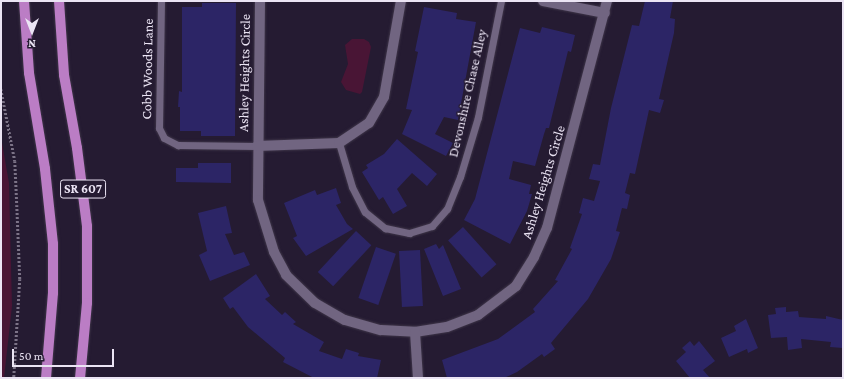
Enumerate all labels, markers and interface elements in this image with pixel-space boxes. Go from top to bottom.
north arrow [12,12,52,52]
street label: Ashley Heights Circle [235,14,253,132]
street label: Cobb Woods Lane [138,18,156,120]
street label: Devonshire Chase Alley [444,27,490,159]
text: N [28,38,36,50]
street label: Ashley Heights Circle [518,123,568,241]
road number: SR 607 [60,178,106,200]
scale bar [14,341,116,367]
text: 50 m [19,349,43,363]

